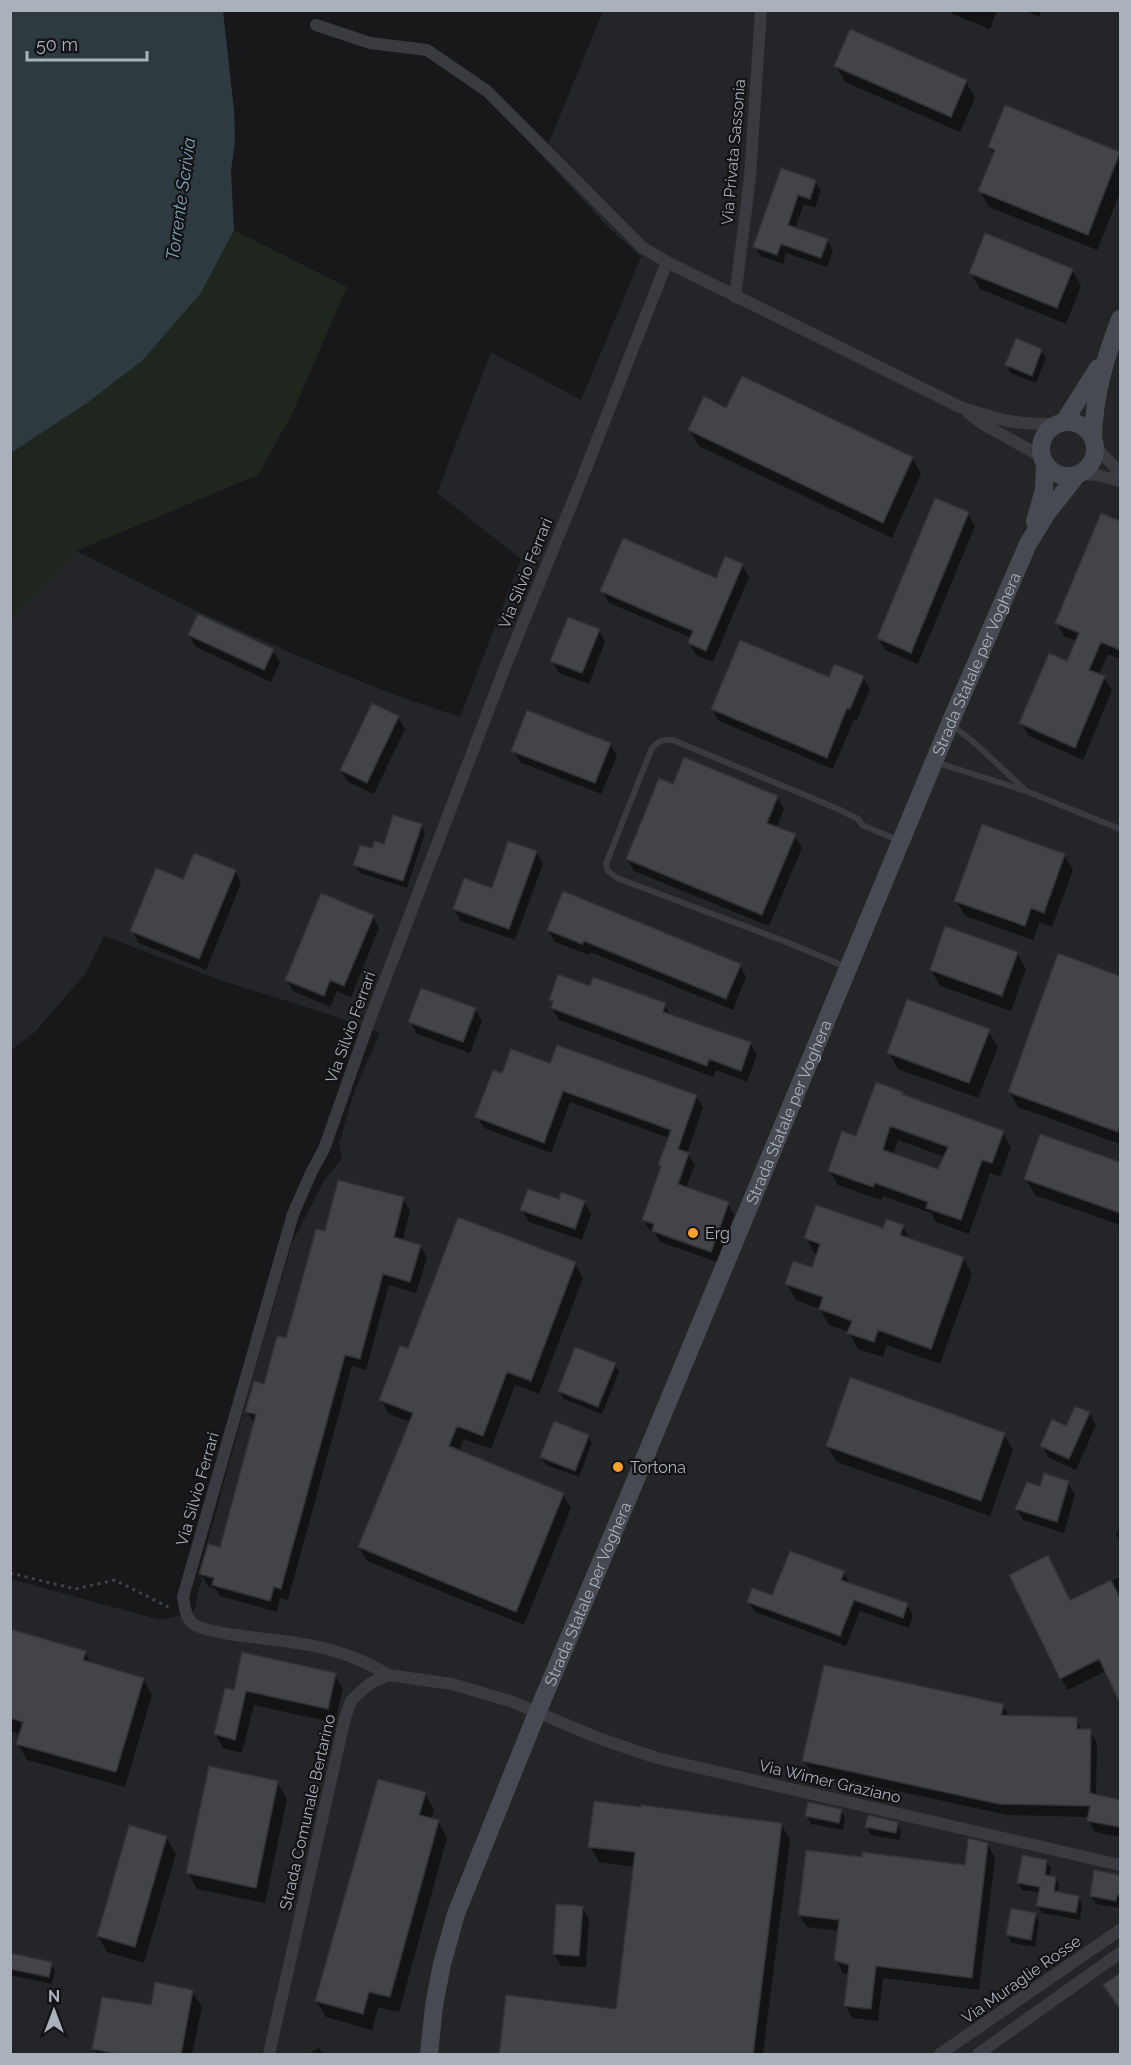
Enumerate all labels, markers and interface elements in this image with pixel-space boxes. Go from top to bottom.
scale bar [27,24,147,62]
text: 50 m [36,34,78,55]
street label: Via Privata Sassonia [718,78,749,226]
water label: Torrente Scrivia [161,136,200,262]
street label: Via Silvio Ferrari [495,515,556,631]
street label: Strada Statale per Voghera [929,569,1025,759]
street label: Via Silvio Ferrari [321,969,379,1086]
street label: Strada Statale per Voghera [742,1017,836,1207]
place label: Erg [705,1224,730,1243]
marker: Erg [686,1226,700,1240]
street label: Via Silvio Ferrari [172,1430,223,1548]
place label: Tortona [630,1458,686,1477]
marker: Tortona [611,1460,625,1474]
street label: Strada Statale per Voghera [541,1499,635,1689]
street label: Strada Comunale Bertarino [276,1712,339,1912]
street label: Via Wimer Graziano [757,1756,903,1807]
street label: Via Muraglie Rosse [958,1931,1084,2028]
north arrow [24,1981,84,2041]
text: N [48,1987,60,2006]

